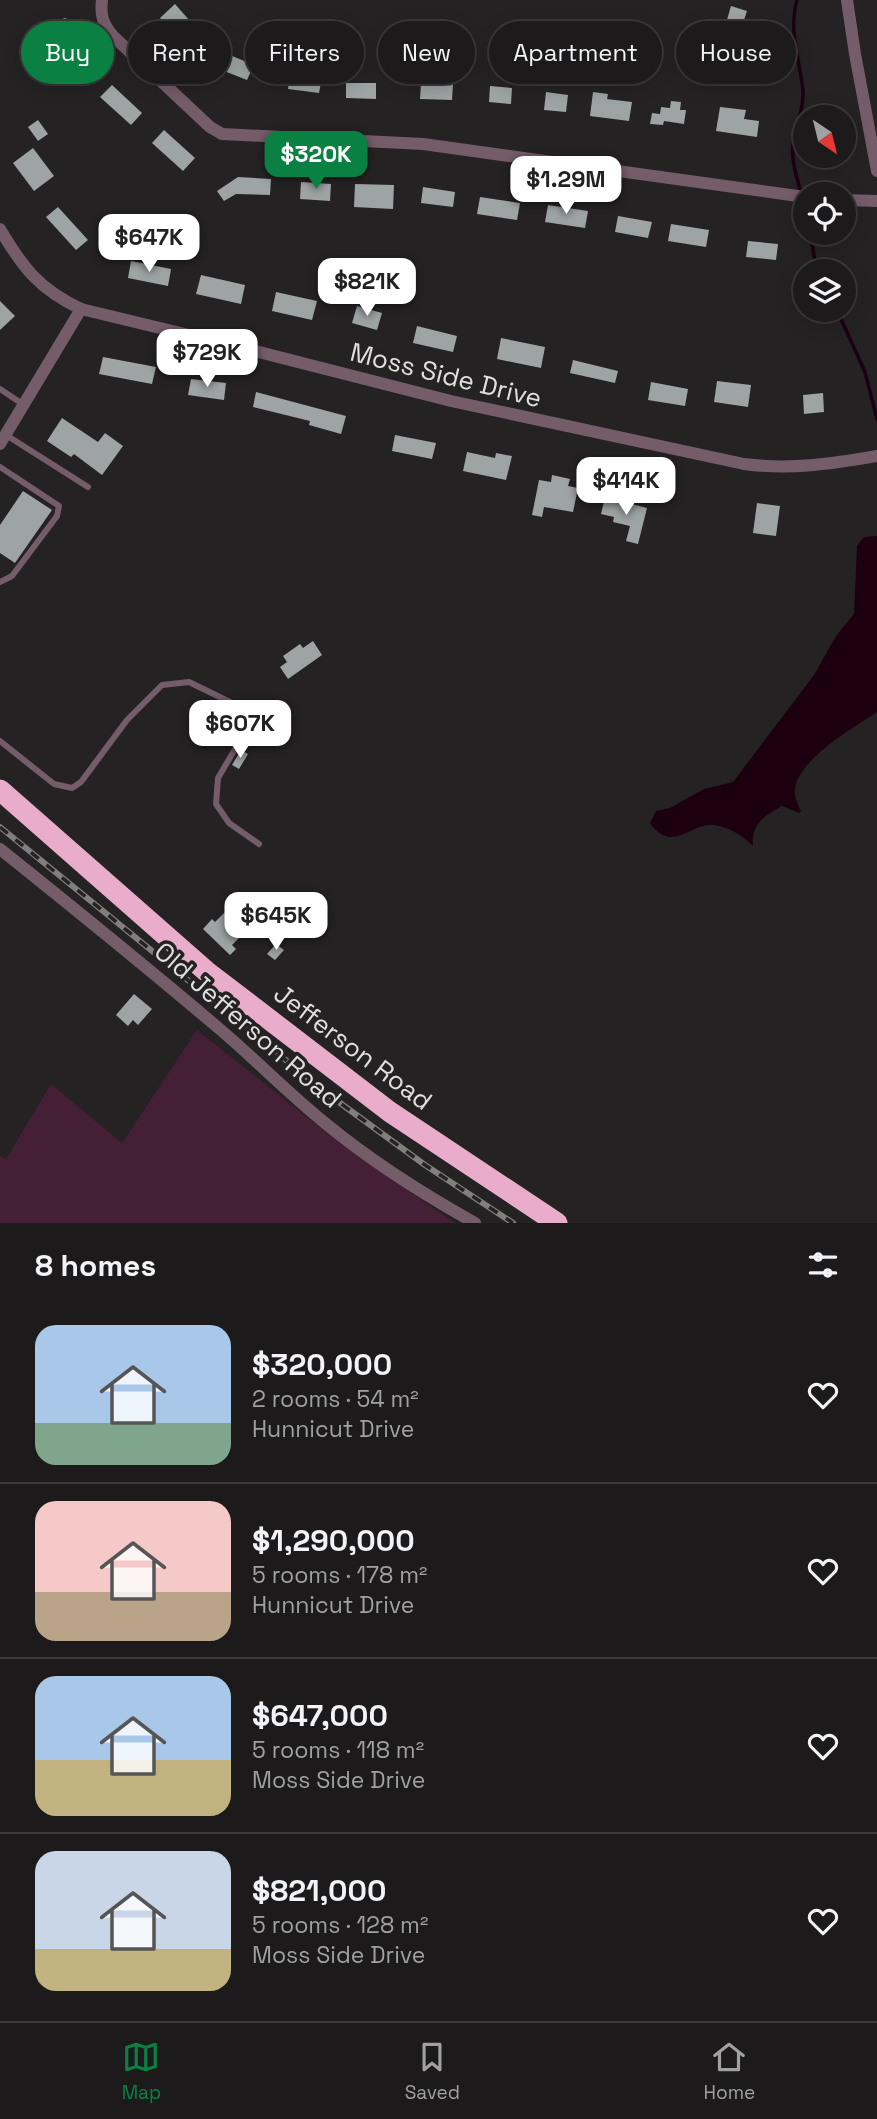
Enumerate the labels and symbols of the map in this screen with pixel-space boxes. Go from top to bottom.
north arrow [793,105,856,168]
pin: $320K [267,132,365,191]
pin: $1.29M [509,156,623,216]
pin: $647K [100,215,198,274]
pin: $821K [318,258,416,318]
pin: $729K [158,330,256,389]
street label: Moss Side Drive [347,335,545,415]
pin: $414K [577,458,675,517]
pin: $607K [191,700,289,760]
pin: $645K [227,892,325,952]
street label: Old Jefferson Road [147,934,349,1116]
street label: Jefferson Road [267,976,439,1118]

